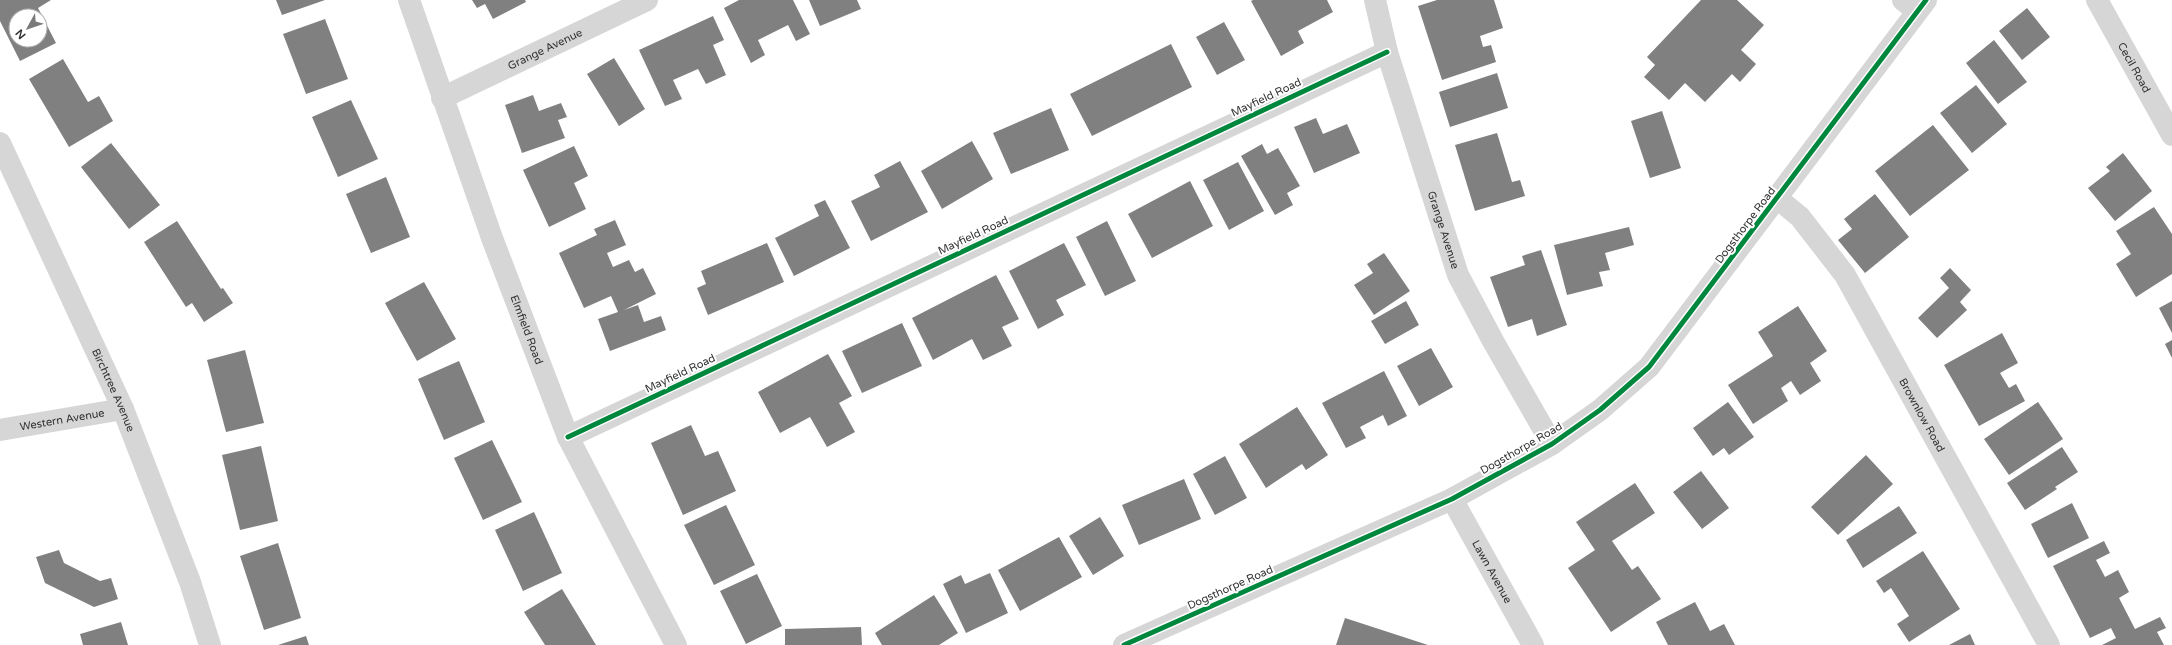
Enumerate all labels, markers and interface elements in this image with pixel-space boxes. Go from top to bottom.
north arrow [8,8,48,48]
street label: Grange Avenue [506,26,584,73]
text: N [13,27,29,42]
street label: Cecil Road [2115,40,2153,95]
street label: Mayfield Road [1229,75,1303,119]
street label: Dogsthorpe Road [1712,184,1778,266]
street label: Grange Avenue [1425,189,1462,271]
street label: Mayfield Road [936,213,1010,257]
street label: Elmfield Road [507,293,546,366]
street label: Birchtree Avenue [89,347,137,434]
street label: Mayfield Road [643,351,717,395]
street label: Brownlow Road [1896,376,1947,454]
street label: Western Avenue [19,406,106,434]
street label: Dogsthorpe Road [1478,420,1565,477]
street label: Lawn Avenue [1469,538,1515,606]
street label: Dogsthorpe Road [1185,563,1275,612]

